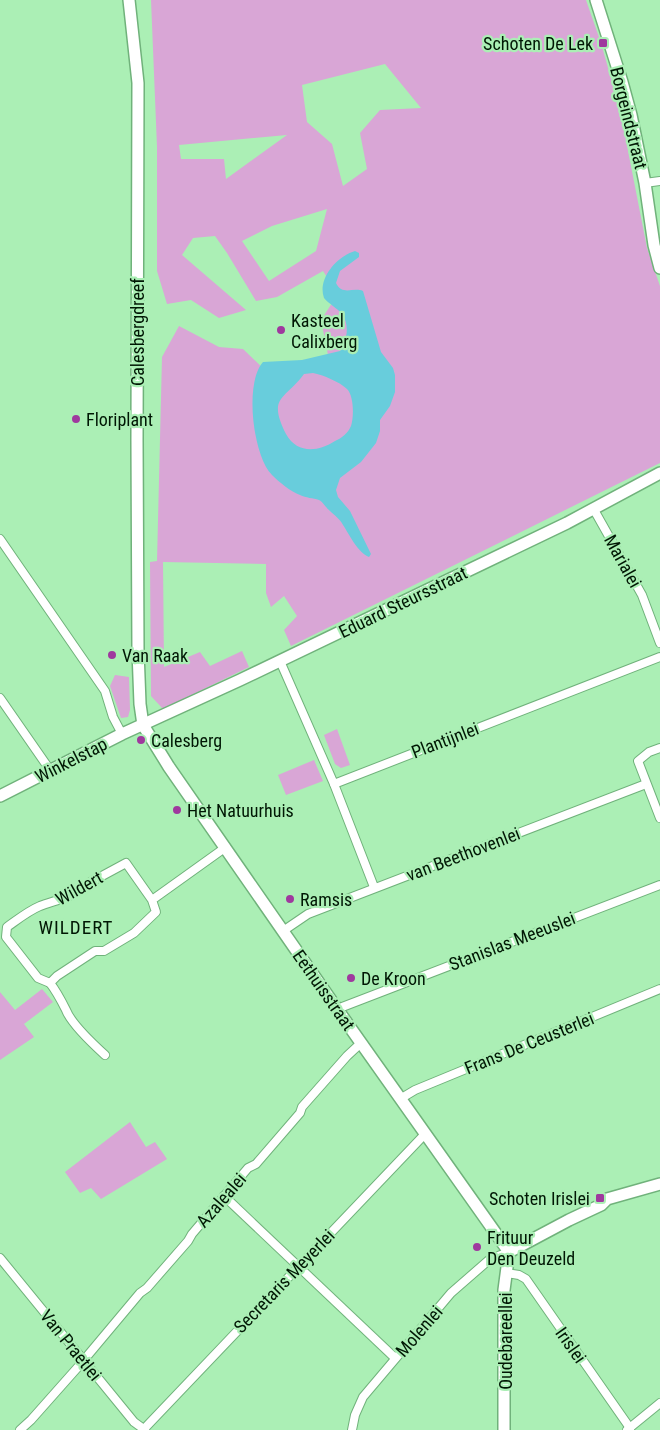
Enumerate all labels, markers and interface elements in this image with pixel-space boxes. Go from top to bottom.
place label: Schoten De Lek [483,33,593,54]
marker: Schoten De Lek [597,37,609,49]
street label: Borgeindstraat [606,65,652,171]
street label: Calesbergdreef [127,278,148,386]
place label: Kasteel Calixberg [291,310,358,352]
marker: Kasteel Calixberg [275,324,287,336]
place label: Floriplant [86,409,153,430]
marker: Floriplant [70,413,82,425]
street label: Marialei [600,531,646,591]
street label: Eduard Steursstraat [335,562,471,642]
place label: Van Raak [122,645,188,666]
marker: Van Raak [106,649,118,661]
street label: Plantijnlei [408,718,482,762]
place label: Calesberg [151,730,222,751]
street label: Winkelstap [31,733,111,787]
marker: Calesberg [135,734,147,746]
place label: Het Natuurhuis [187,800,294,821]
marker: Het Natuurhuis [171,804,183,816]
street label: van Beethovenlei [403,823,523,885]
street label: Wildert [52,867,106,909]
place label: Ramsis [300,889,352,910]
marker: Ramsis [284,893,296,905]
street label: Stanislas Meeuslei [446,907,578,975]
district label: WILDERT [39,916,113,939]
street label: Eethuisstraat [289,946,359,1034]
place label: De Kroon [361,968,426,989]
marker: De Kroon [345,972,357,984]
street label: Frans De Ceusterlei [461,1007,597,1079]
street label: Azalealei [192,1169,250,1231]
place label: Schoten Irislei [489,1188,590,1209]
marker: Schoten Irislei [594,1192,606,1204]
street label: Secretaris Meyerlei [229,1225,339,1337]
place label: Frituur Den Deuzeld [487,1227,575,1269]
marker: Frituur Den Deuzeld [471,1241,483,1253]
street label: Oudebareellei [495,1292,516,1390]
street label: Molenlei [391,1301,447,1361]
street label: Van Praetlei [36,1305,106,1385]
street label: Irislei [551,1323,591,1367]

